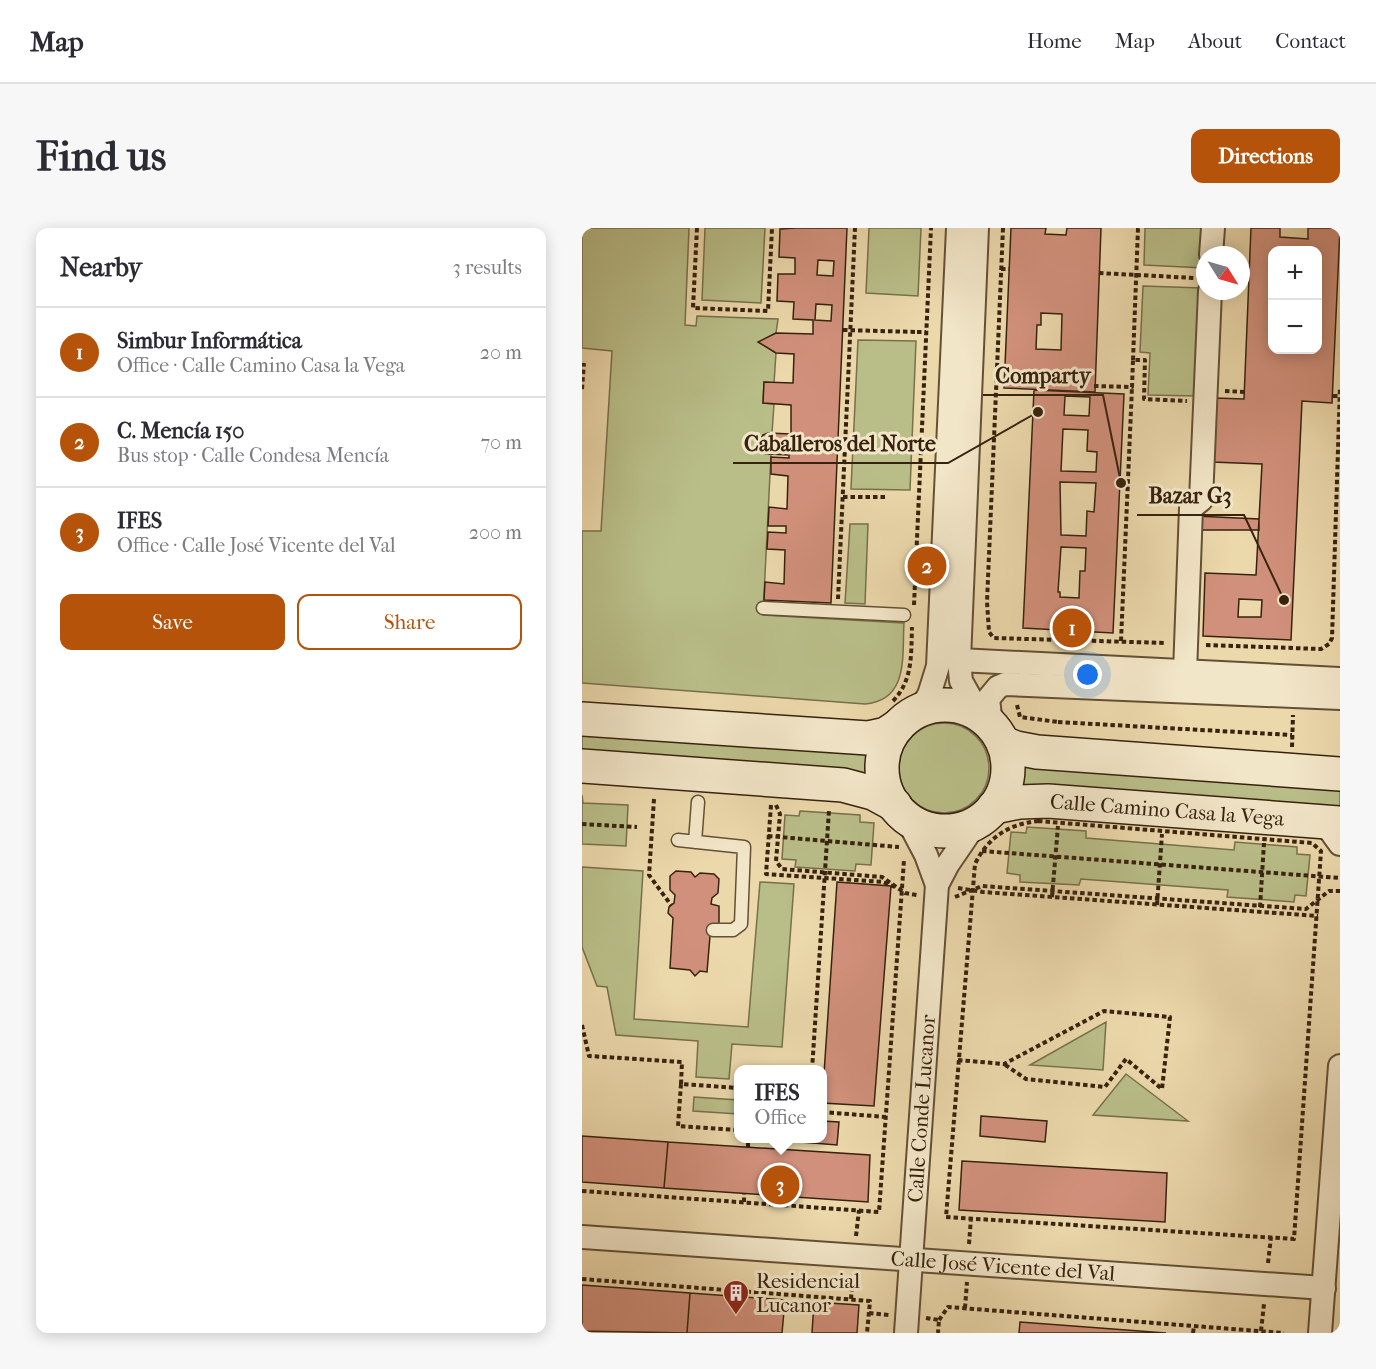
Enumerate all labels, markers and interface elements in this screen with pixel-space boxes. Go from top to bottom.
text: Map [30,25,84,58]
text: Home [1027,29,1082,53]
text: Map [1115,29,1155,53]
text: About [1188,29,1242,53]
text: Contact [1275,29,1346,53]
button: Directions [1191,129,1340,183]
text: Find us [36,132,166,181]
north arrow [1196,246,1250,300]
map controls [1268,246,1322,354]
button: + [1268,246,1322,300]
text: Nearby [60,252,142,283]
text: 3 results [453,256,522,279]
button: − [1268,300,1322,354]
text: Simbur Informática [117,328,302,354]
text: 1 [76,341,83,364]
text: 20 m [480,341,522,364]
text: Office · Calle Camino Casa la Vega [117,354,405,377]
callout: Comparty [983,355,1103,395]
text: Comparty [995,363,1092,389]
text: C. Mencía 150 [117,418,244,444]
callout: Caballeros del Norte [733,423,948,463]
text: 2 [74,431,85,454]
text: 70 m [480,431,522,454]
text: Caballeros del Norte [744,431,936,457]
text: Bus stop · Calle Condesa Mencía [117,444,389,467]
callout: Bazar G3 [1137,475,1244,515]
text: Bazar G3 [1148,483,1232,509]
text: IFES [117,508,162,534]
text: 3 [75,521,84,544]
text: 200 m [469,521,522,544]
text: Office · Calle José Vicente del Val [117,534,396,557]
pin: 2 [908,544,946,588]
button: Save [60,594,285,650]
button: Share [297,594,522,650]
pin: 1 [1052,606,1092,650]
your location [1073,660,1102,689]
street label: Calle Camino Casa la Vega [1049,789,1285,831]
street label: Calle Conde Lucanor [903,1014,940,1203]
popup [734,1065,827,1143]
text: IFES [754,1080,800,1106]
text: Office [754,1106,807,1129]
pin: 3 [760,1162,800,1208]
street label: Calle José Vicente del Val [890,1246,1116,1286]
place label: Residencial Lucanor [756,1269,860,1317]
building icon: Residencial Lucanor [721,1278,751,1316]

